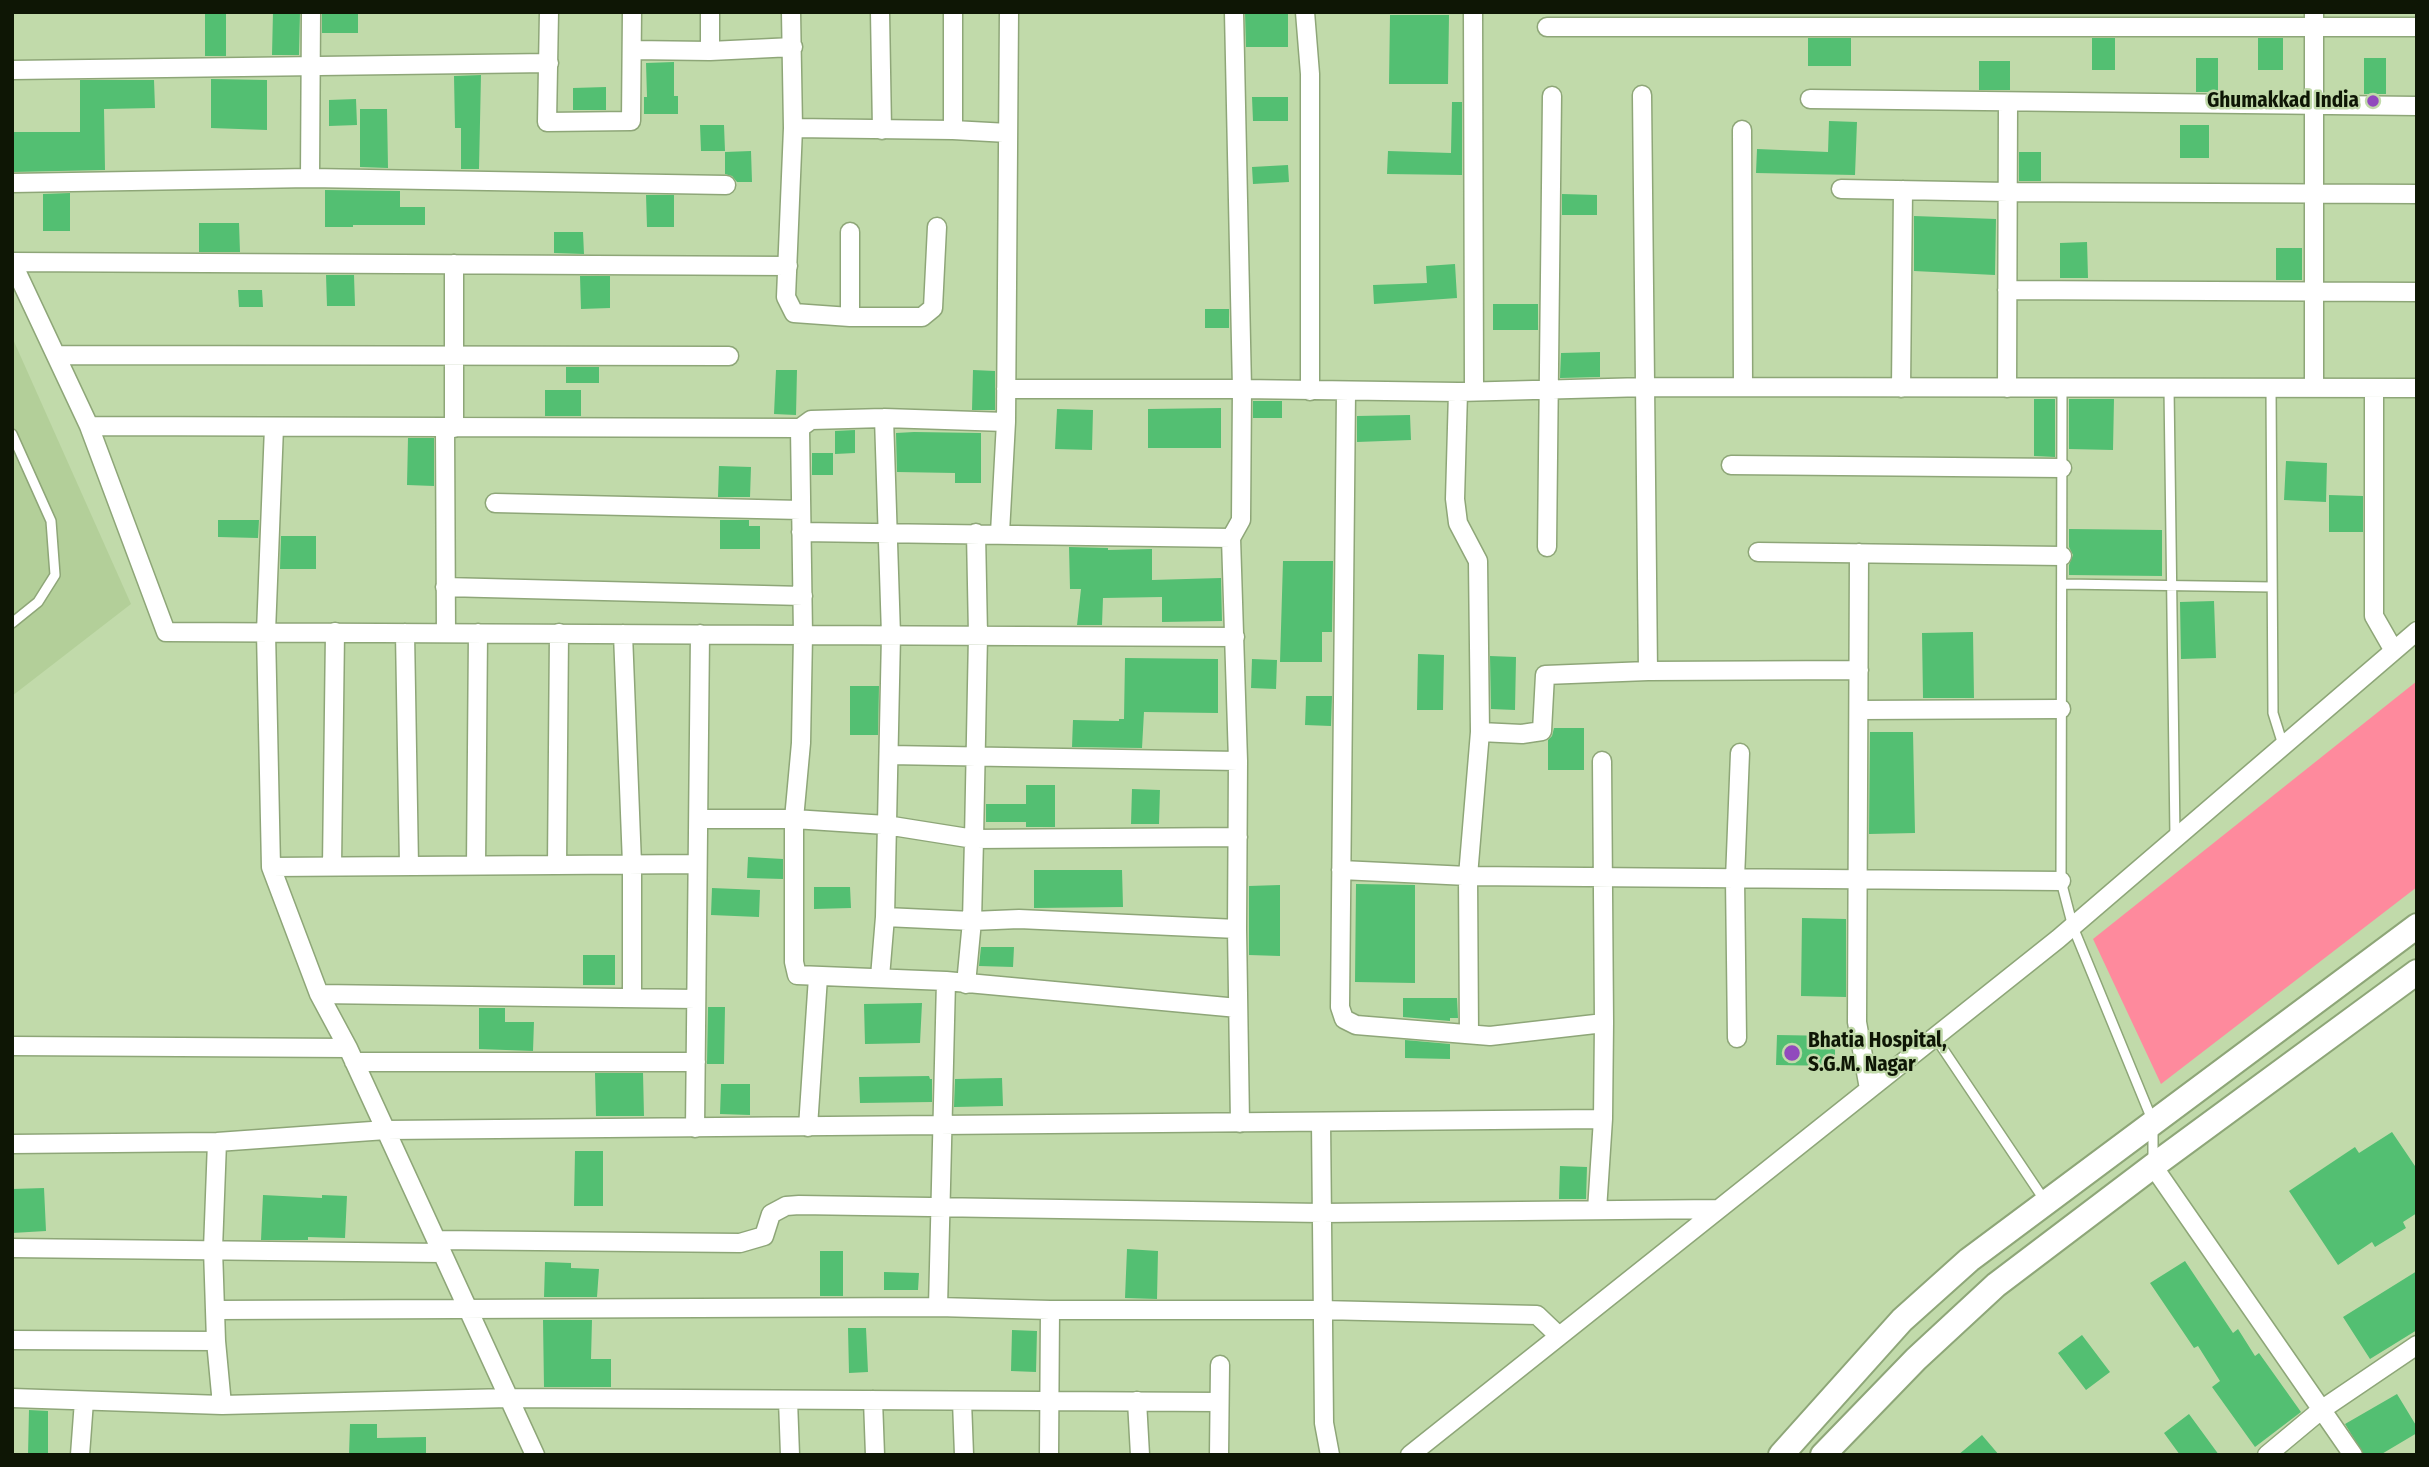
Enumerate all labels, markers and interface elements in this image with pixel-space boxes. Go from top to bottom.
place label: Ghumakkad India [2207,88,2359,114]
marker: Ghumakkad India [2365,93,2381,109]
place label: Bhatia Hospital, S.G.M. Nagar [1808,1028,1947,1078]
marker: Bhatia Hospital, S.G.M. Nagar [1782,1043,1802,1063]

